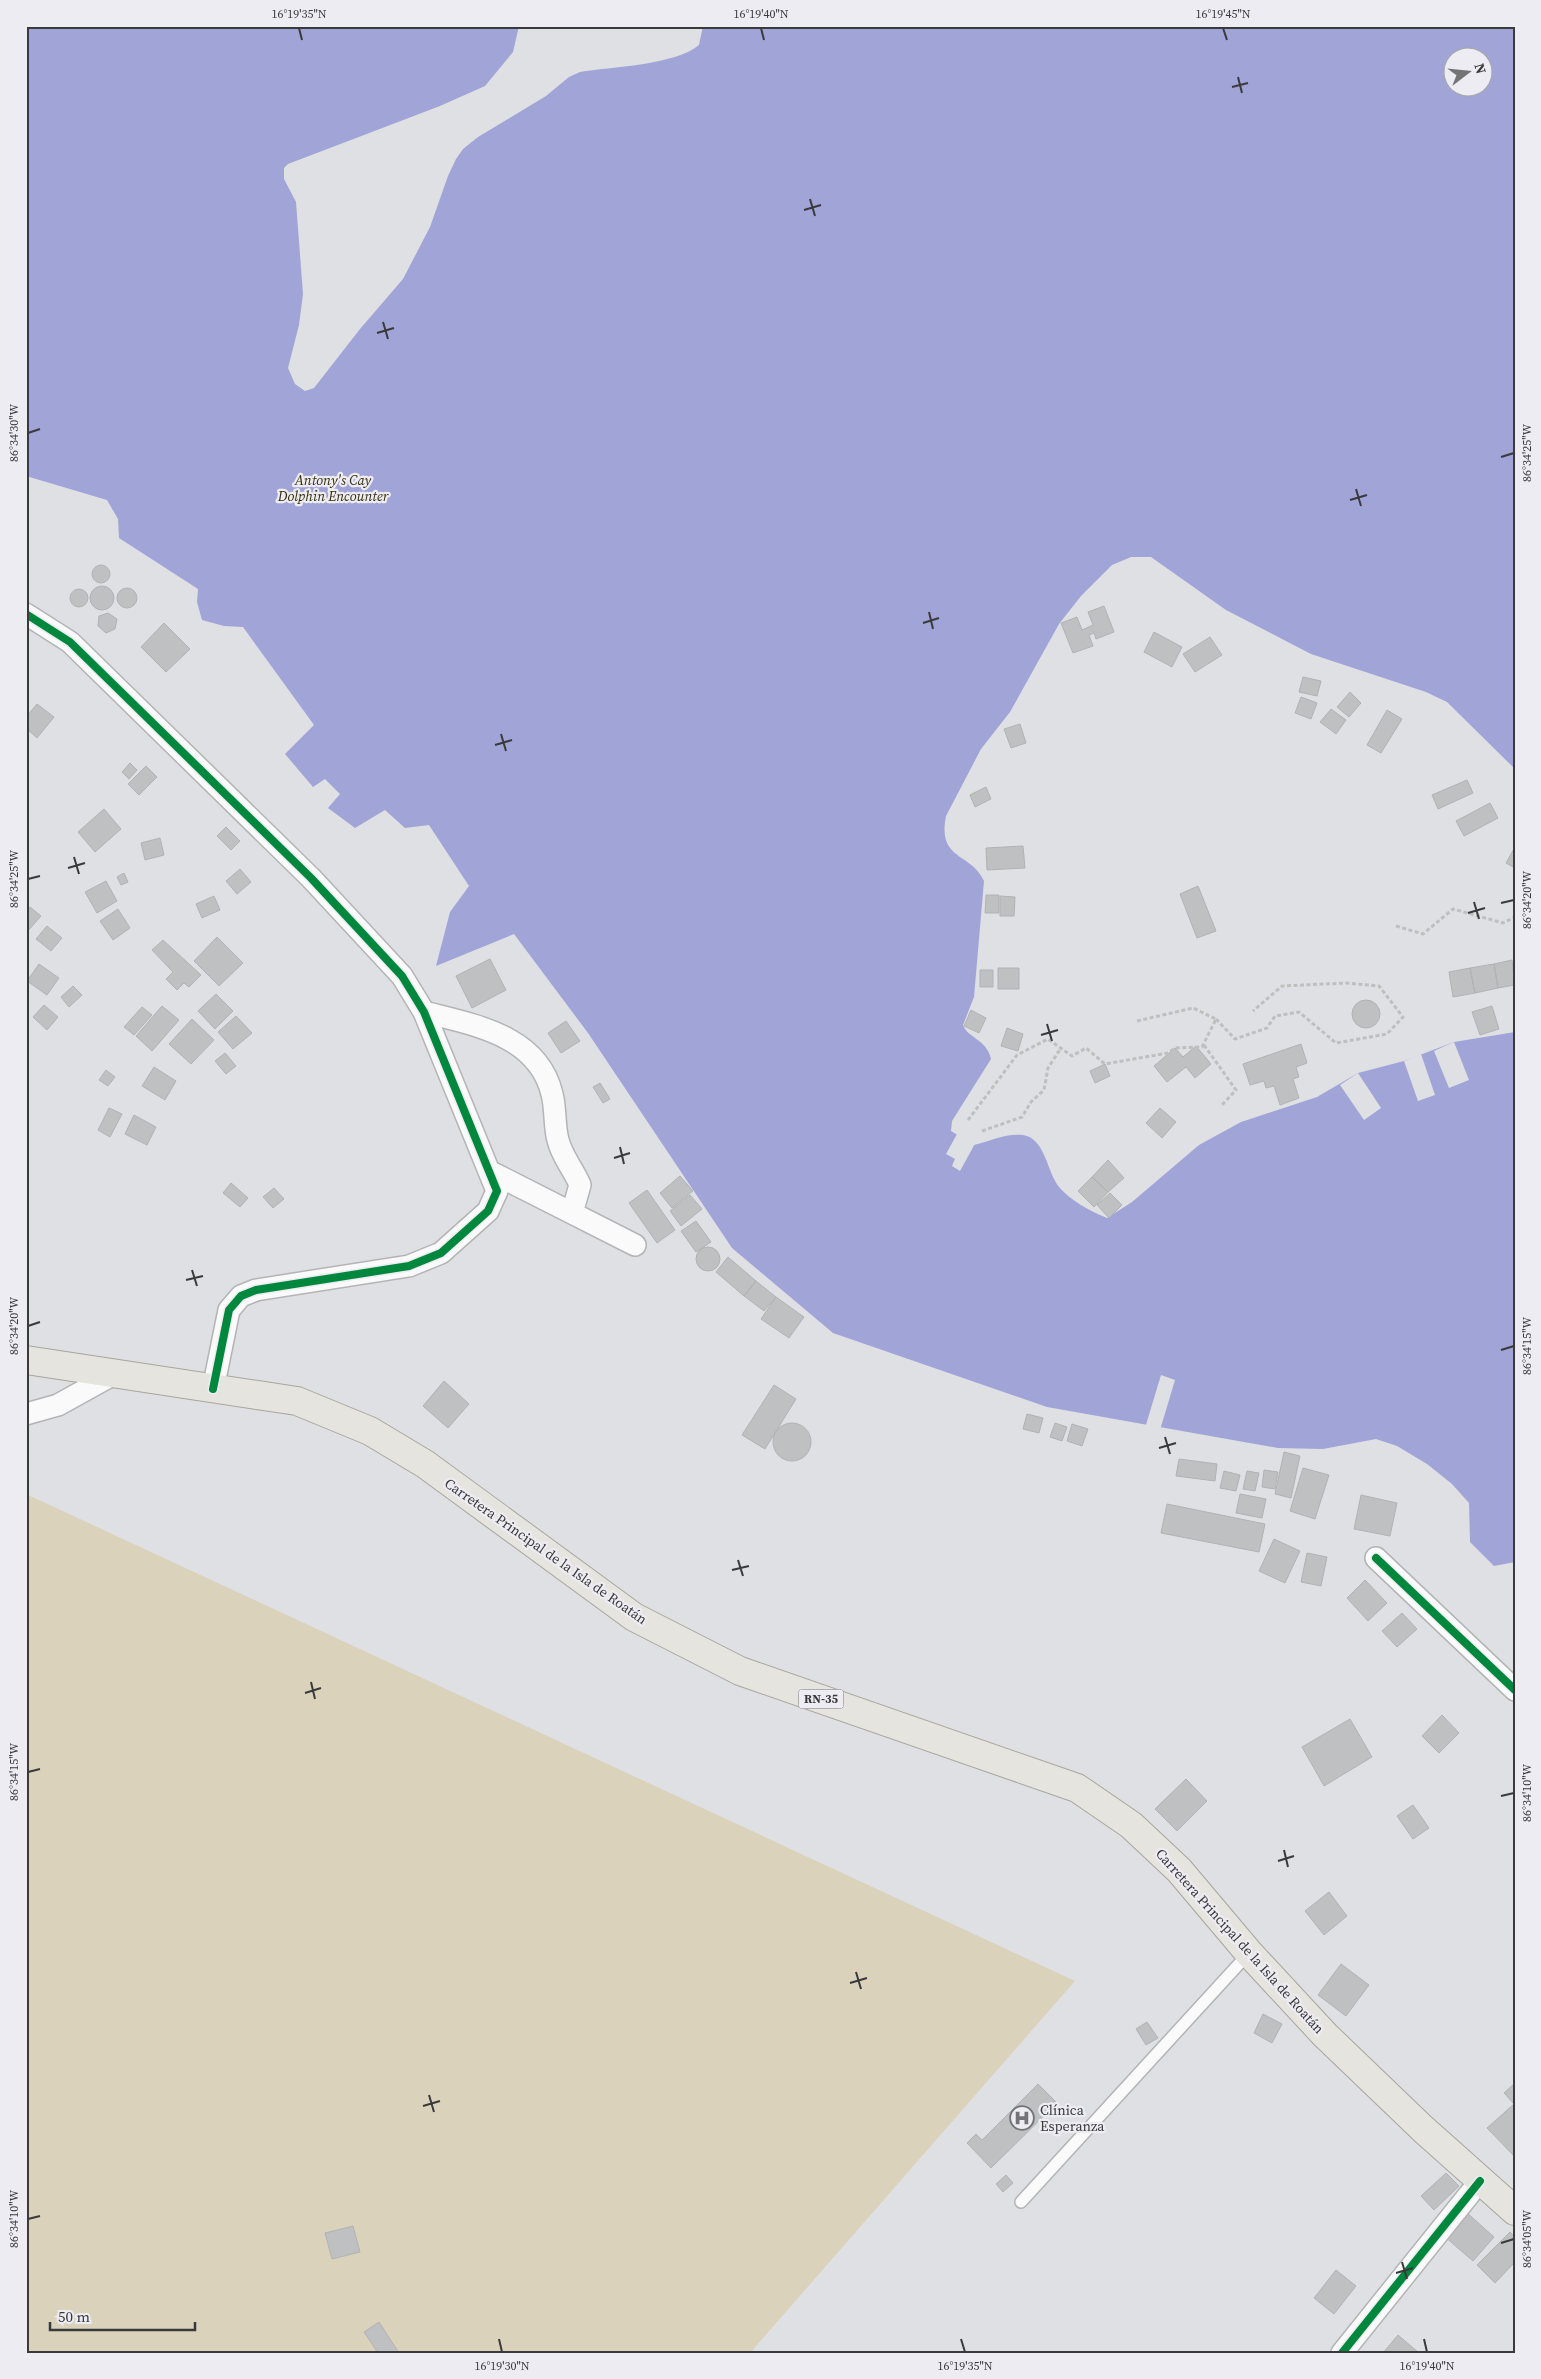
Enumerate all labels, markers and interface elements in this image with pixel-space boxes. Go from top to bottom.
text: 16°19'35"N [271,6,327,22]
text: 16°19'40"N [733,6,789,22]
text: 16°19'45"N [1195,6,1251,22]
north arrow [1444,48,1494,98]
text: N [1469,61,1492,76]
text: 86°34'30"W [6,404,22,462]
text: 86°34'25"W [1519,424,1535,482]
park label: Antony's Cay Dolphin Encounter [277,470,389,506]
text: 86°34'25"W [6,850,22,908]
text: 86°34'20"W [1519,871,1535,929]
text: 86°34'20"W [6,1297,22,1355]
text: 86°34'15"W [1519,1317,1535,1375]
street label: Carretera Principal de la Isla de Roatán [441,1473,652,1629]
road number: RN-35 [798,1690,844,1708]
text: 86°34'15"W [6,1743,22,1801]
text: 86°34'10"W [1519,1764,1535,1822]
street label: Carretera Principal de la Isla de Roatán [1151,1844,1329,2038]
place label: Clínica Esperanza [1040,2100,1105,2136]
hospital icon: Clínica Esperanza [1009,2105,1035,2131]
text: 86°34'10"W [6,2190,22,2248]
text: 86°34'05"W [1519,2210,1535,2268]
scale bar [50,2299,195,2331]
text: 50 m [58,2306,90,2327]
text: 16°19'30"N [474,2358,530,2374]
text: 16°19'35"N [937,2358,993,2374]
text: 16°19'40"N [1399,2358,1455,2374]

